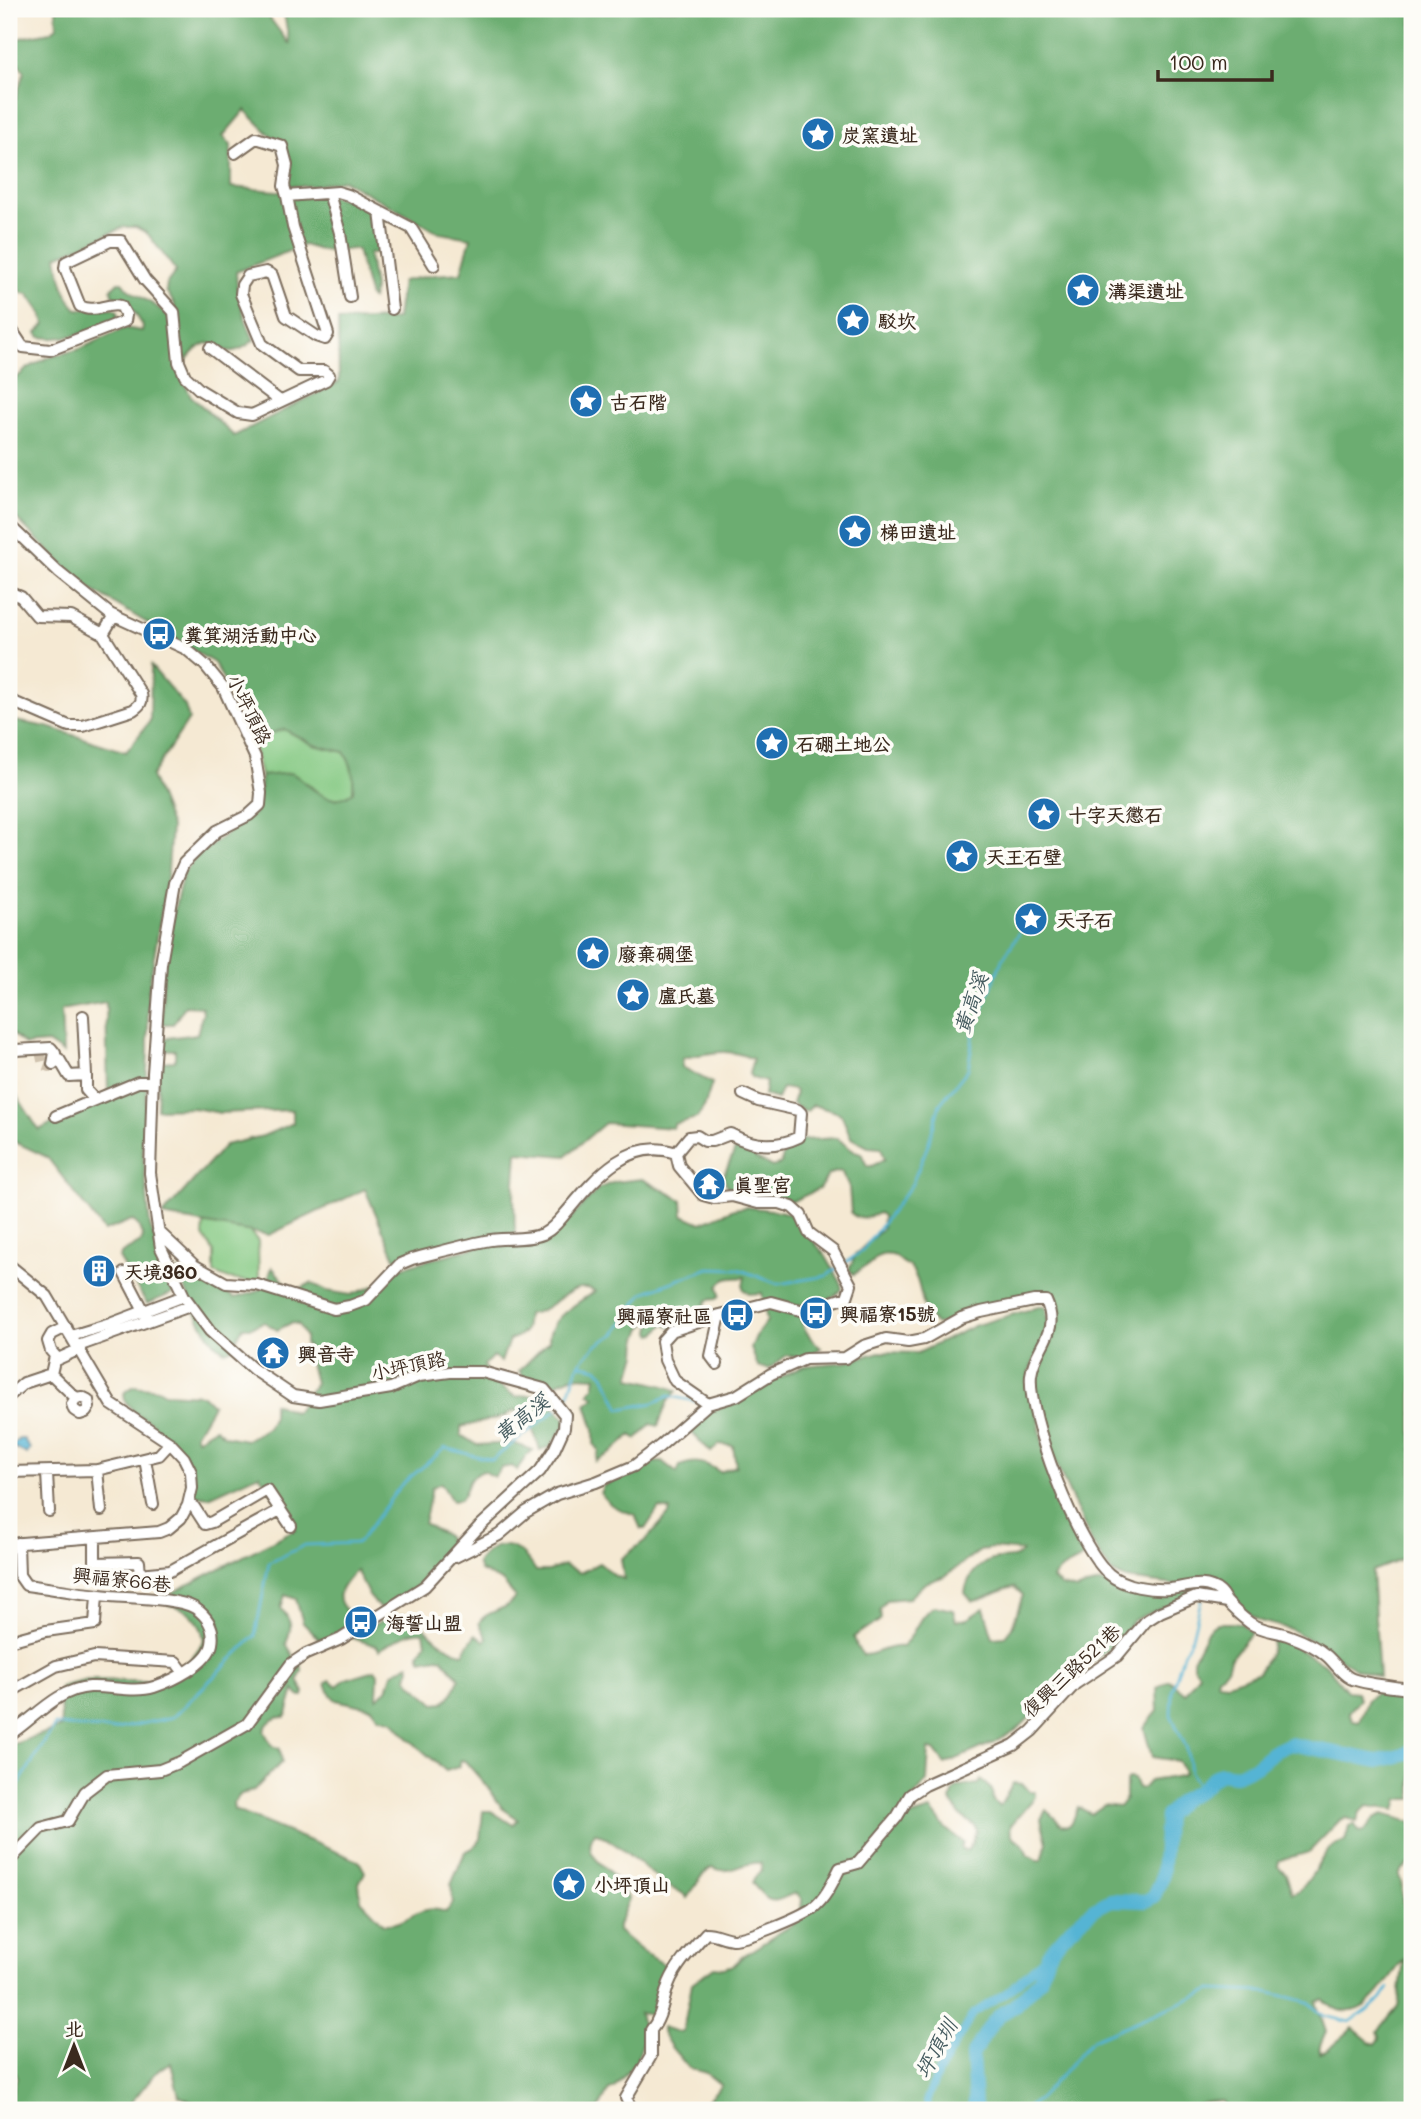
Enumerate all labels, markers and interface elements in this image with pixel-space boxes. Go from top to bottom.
scale bar [1158,38,1272,82]
text: 100 m [1169,48,1228,75]
place icon: 炭窯遺址 [799,115,837,153]
place label: 炭窯遺址 [842,122,918,147]
place icon: 溝渠遺址 [1064,271,1102,309]
place label: 溝渠遺址 [1108,278,1184,303]
place icon: 駁坎 [834,301,872,339]
place label: 駁坎 [878,308,916,333]
place icon: 古石階 [567,382,605,420]
place label: 古石階 [610,389,667,414]
place icon: 梯田遺址 [836,512,874,550]
place label: 梯田遺址 [880,519,956,544]
bus stop icon: 糞箕湖活動中心 [140,615,178,653]
place label: 糞箕湖活動中心 [184,622,317,647]
street label: 小坪頂路 [222,669,278,749]
place icon: 石硼土地公 [753,724,791,762]
place label: 石硼土地公 [796,731,891,756]
place icon: 十字天懲石 [1025,795,1063,833]
place label: 十字天懲石 [1068,802,1163,827]
place icon: 天王石壁 [943,837,981,875]
place label: 天王石壁 [986,844,1062,869]
place icon: 天子石 [1012,900,1050,938]
place label: 天子石 [1056,907,1113,932]
place icon: 廢棄碉堡 [574,934,612,972]
place label: 廢棄碉堡 [618,941,694,966]
water label: 黃高溪 [947,968,993,1037]
place icon: 盧氏墓 [614,976,652,1014]
place label: 盧氏墓 [658,983,715,1008]
temple icon: 真聖宮 [690,1165,728,1203]
place label: 真聖宮 [734,1172,791,1197]
building icon: 天境360 [80,1252,118,1290]
place label: 天境360 [124,1259,197,1284]
bus stop icon: 興福寮15號 [797,1294,835,1332]
bus stop icon: 興福寮社區 [718,1296,756,1334]
place label: 興福寮15號 [840,1301,936,1326]
place label: 興福寮社區 [617,1303,712,1328]
temple icon: 興音寺 [254,1334,292,1372]
place label: 興音寺 [298,1341,355,1366]
street label: 小坪頂路 [368,1345,448,1385]
water label: 黃高溪 [488,1386,555,1447]
street label: 興福寮66巷 [71,1561,173,1597]
bus stop icon: 海誓山盟 [342,1603,380,1641]
place label: 海誓山盟 [386,1610,462,1635]
street label: 復興三路521巷 [1017,1618,1125,1722]
place icon: 小坪頂山 [550,1865,588,1903]
place label: 小坪頂山 [594,1872,670,1897]
north arrow [38,2010,108,2080]
water label: 坪頂圳 [908,2012,963,2082]
text: 北 [64,2016,84,2041]

